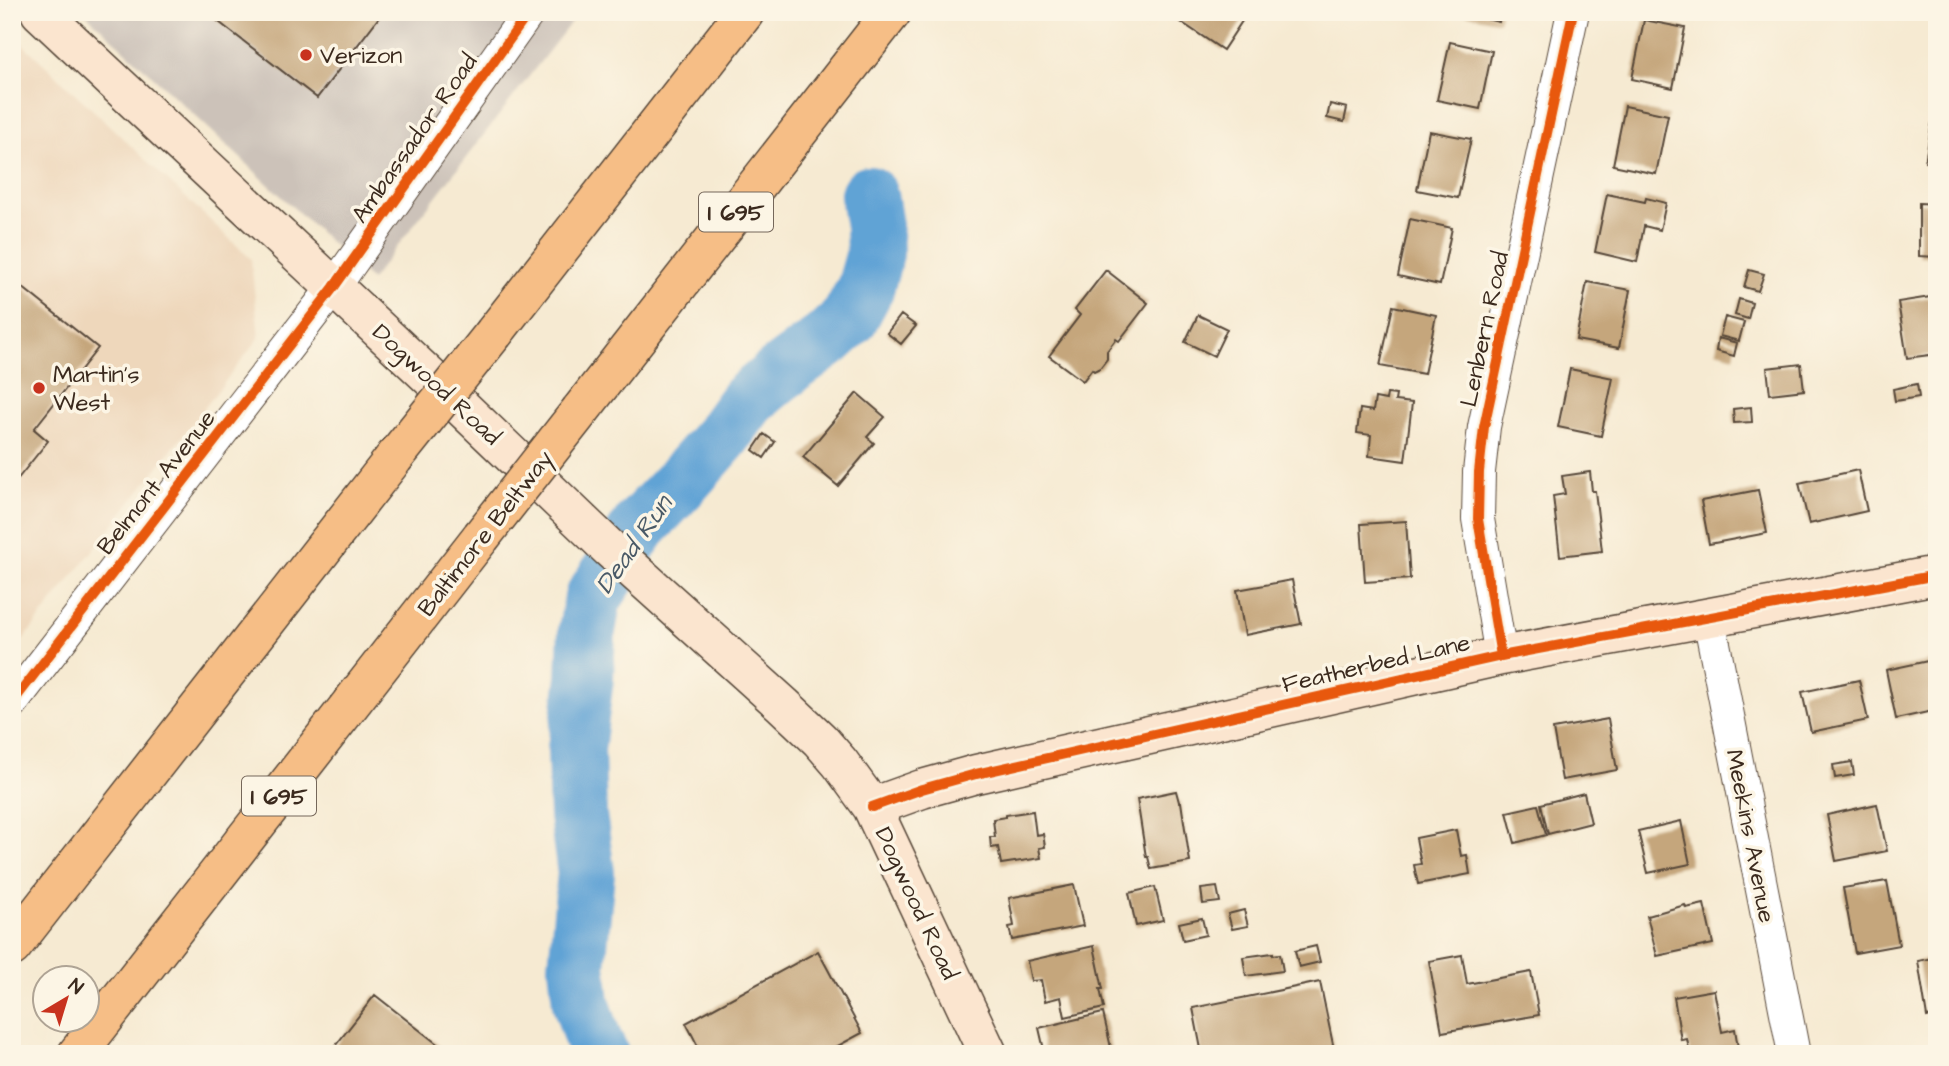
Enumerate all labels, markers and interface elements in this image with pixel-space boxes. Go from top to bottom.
place label: Verizon [320,39,402,73]
marker: Verizon [298,47,314,63]
street label: Ambassador Road [344,47,486,230]
road number: I 695 [699,192,773,232]
street label: Lenbern Road [1452,248,1518,410]
street label: Dogwood Road [364,316,508,454]
place label: Martin's West [53,358,140,420]
marker: Martin's West [31,380,47,396]
street label: Belmont Avenue [89,403,224,562]
street label: Baltimore Beltway [410,443,562,625]
water label: Dead Run [587,486,682,601]
street label: Featherbed Lane [1279,626,1474,702]
street label: Meekins Avenue [1717,747,1783,926]
road number: I 695 [242,776,316,816]
street label: Dogwood Road [865,822,966,986]
north arrow [32,964,102,1034]
text: N [63,972,89,1001]

